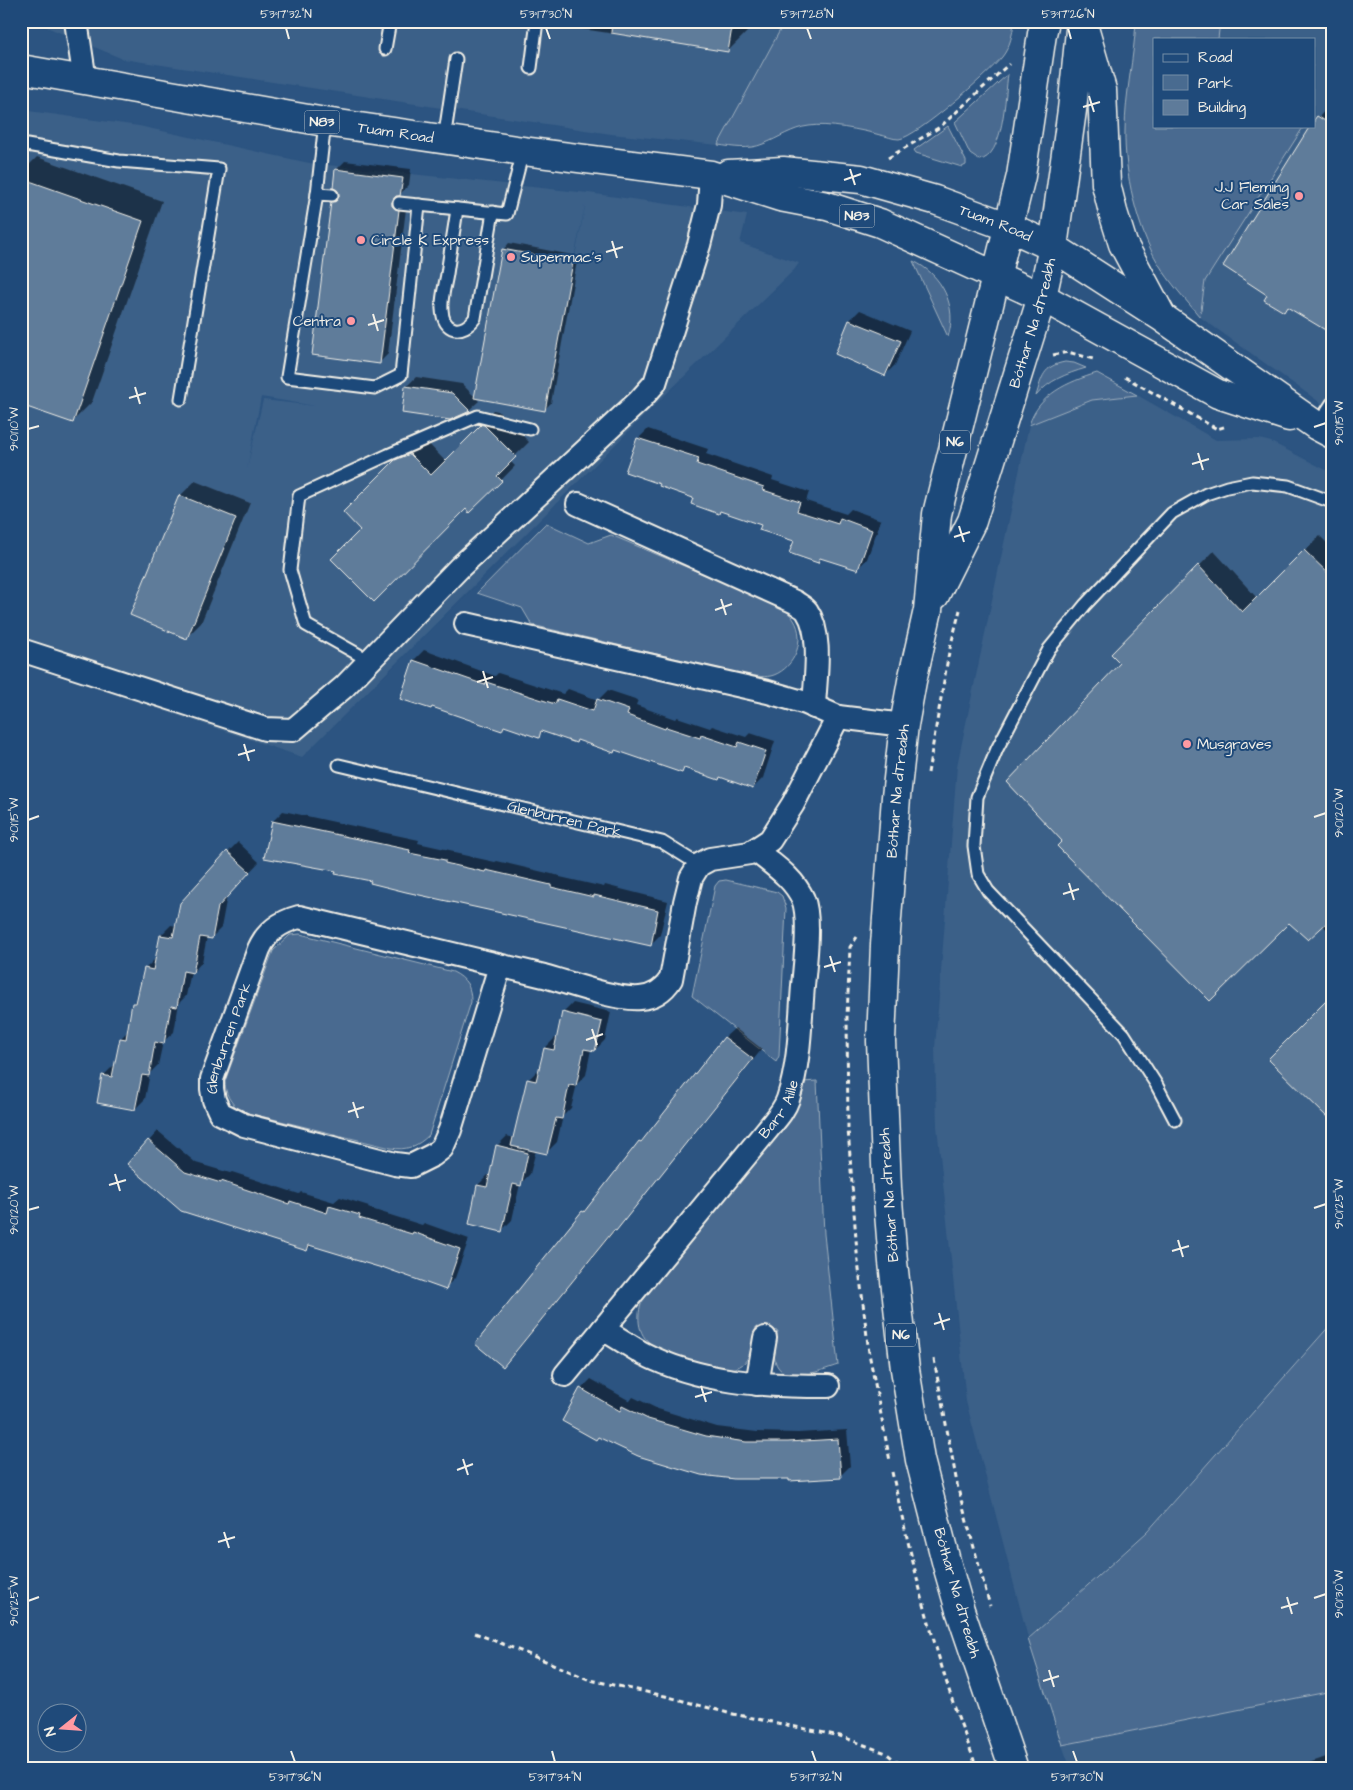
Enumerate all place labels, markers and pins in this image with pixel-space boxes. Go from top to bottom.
place label: J.J Fleming Car Sales [1215,177,1289,215]
marker: J.J Fleming Car Sales [1293,190,1305,202]
place label: Circle K Express [371,230,489,251]
marker: Circle K Express [355,234,367,246]
place label: Supermac's [521,247,602,268]
marker: Supermac's [505,251,517,263]
place label: Centra [293,311,341,332]
marker: Centra [345,315,357,327]
place label: Musgraves [1197,734,1272,756]
marker: Musgraves [1181,738,1193,750]

